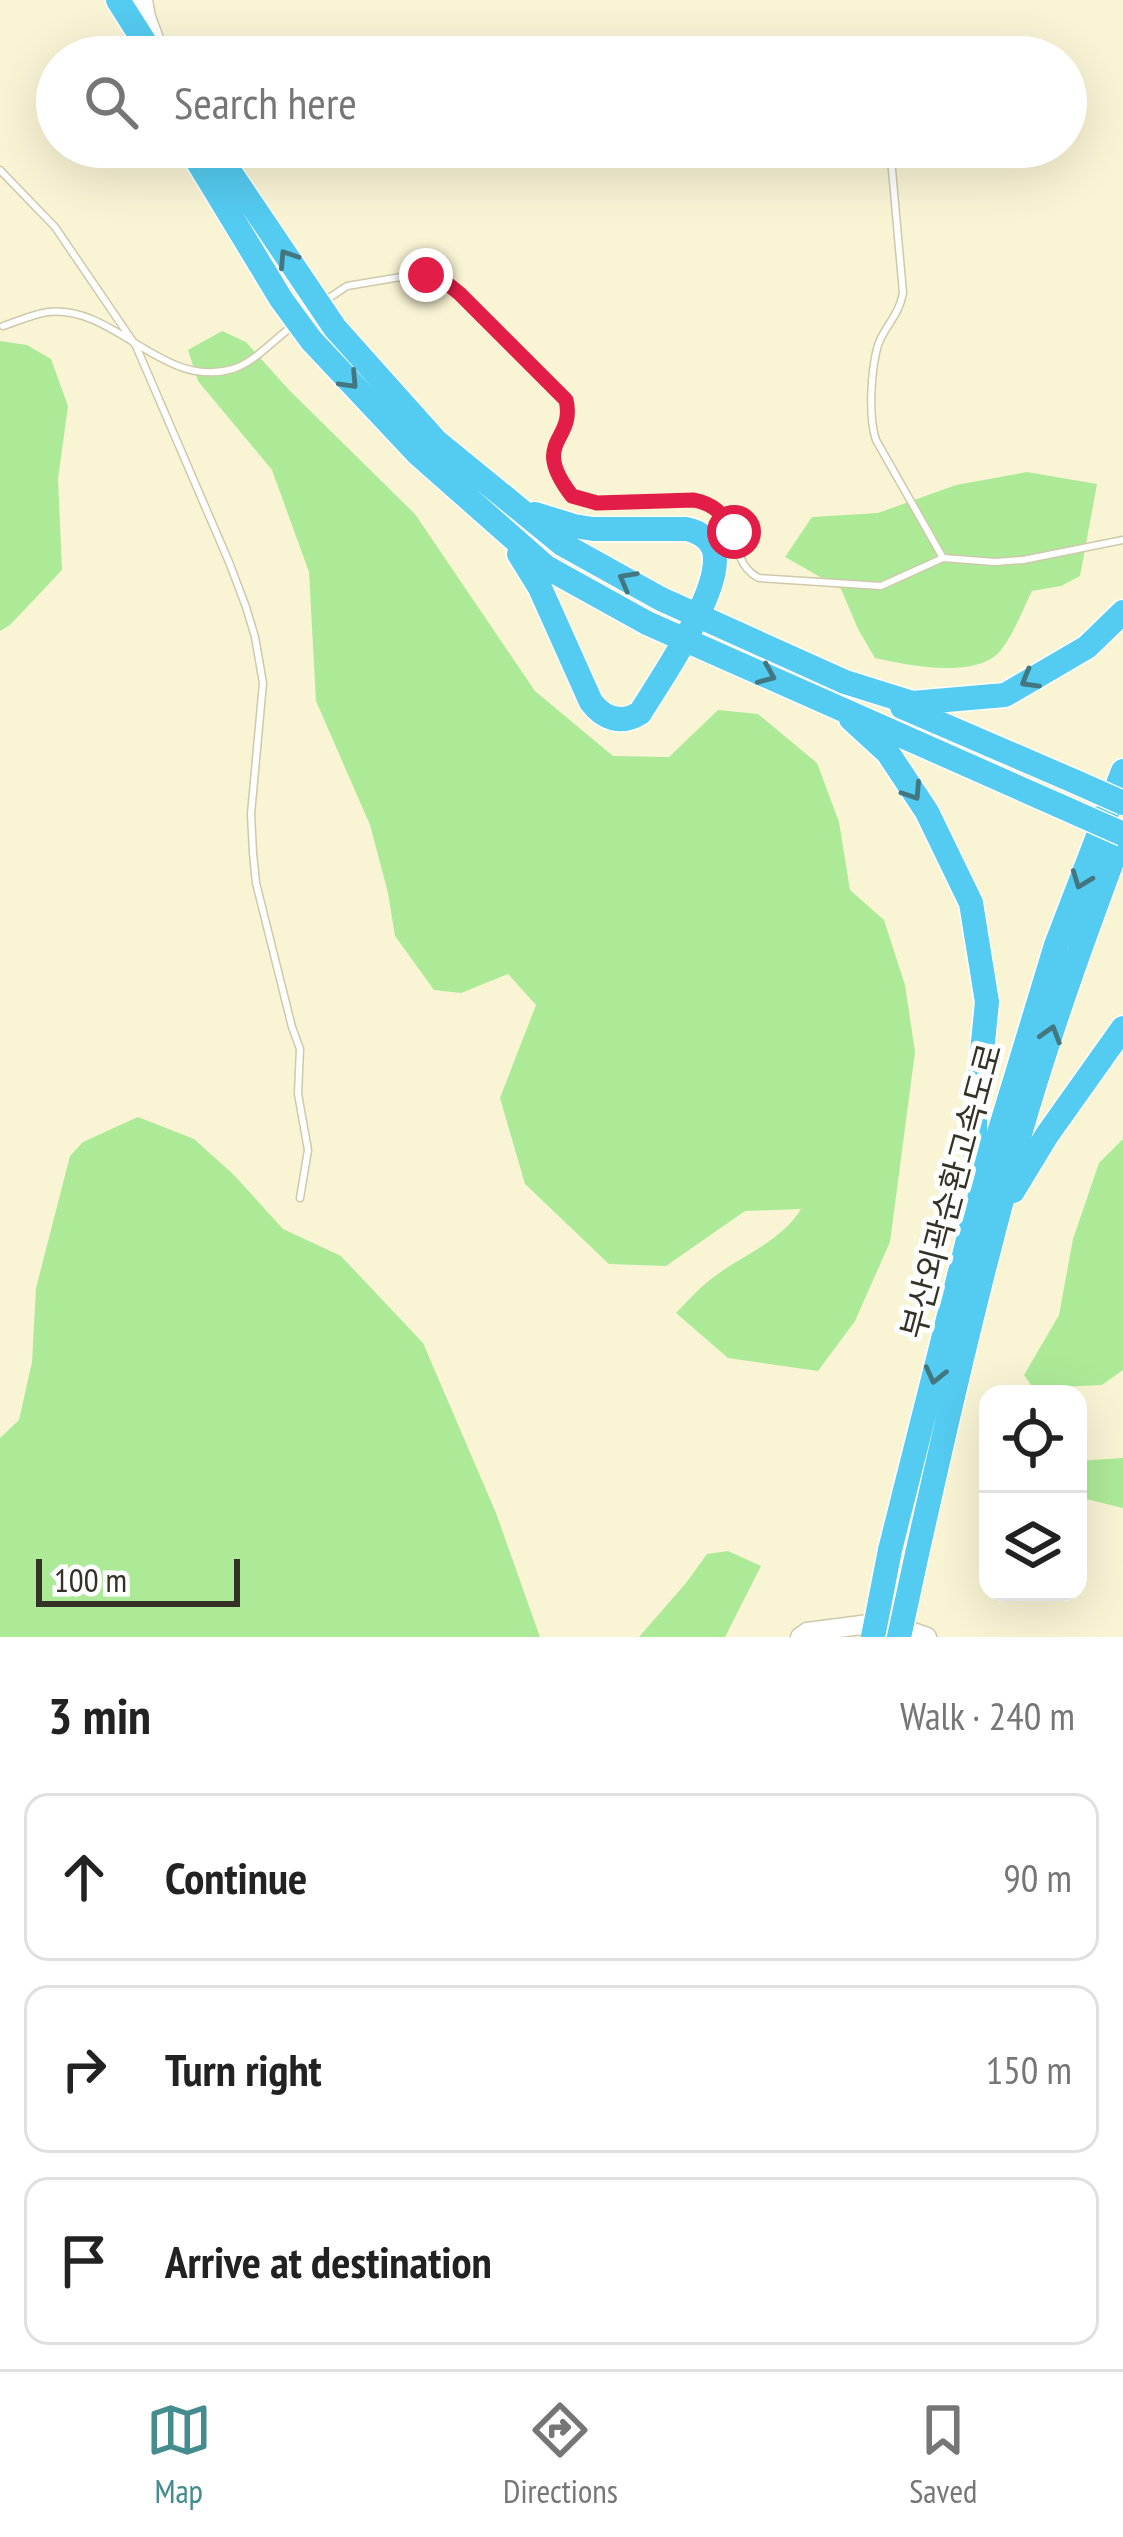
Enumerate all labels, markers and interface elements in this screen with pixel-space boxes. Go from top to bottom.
search box [36,36,1087,168]
icon: search [78,69,144,135]
text: Search here [174,73,357,131]
route end [399,248,453,302]
one-way arrow [279,249,301,271]
one-way arrow [336,367,358,389]
route start [707,505,761,559]
one-way arrow [619,571,640,594]
one-way arrow [754,660,776,684]
one-way arrow [1020,666,1042,689]
one-way arrow [899,778,921,800]
one-way arrow [1070,869,1095,890]
one-way arrow [1037,1024,1062,1045]
street label: 부산외곽순환고속도로 [890,1039,1011,1343]
one-way arrow [924,1364,949,1384]
map controls [979,1385,1087,1601]
button: locate [979,1385,1087,1493]
button: layers [979,1493,1087,1601]
scale bar [36,1553,240,1606]
text: 100 m [54,1558,127,1601]
text: 3 min [48,1682,151,1748]
text: Walk · 240 m [900,1690,1075,1741]
icon: ahead [51,1844,117,1910]
text: Continue [165,1848,307,1906]
text: 90 m [1003,1852,1072,1903]
icon: right [51,2036,117,2102]
text: Turn right [165,2040,322,2098]
text: 150 m [986,2044,1072,2095]
icon: arrive [51,2228,117,2294]
text: Arrive at destination [165,2232,492,2290]
tab: Map [146,2397,212,2512]
tab: Directions [503,2397,618,2512]
tab: Saved [909,2397,977,2512]

